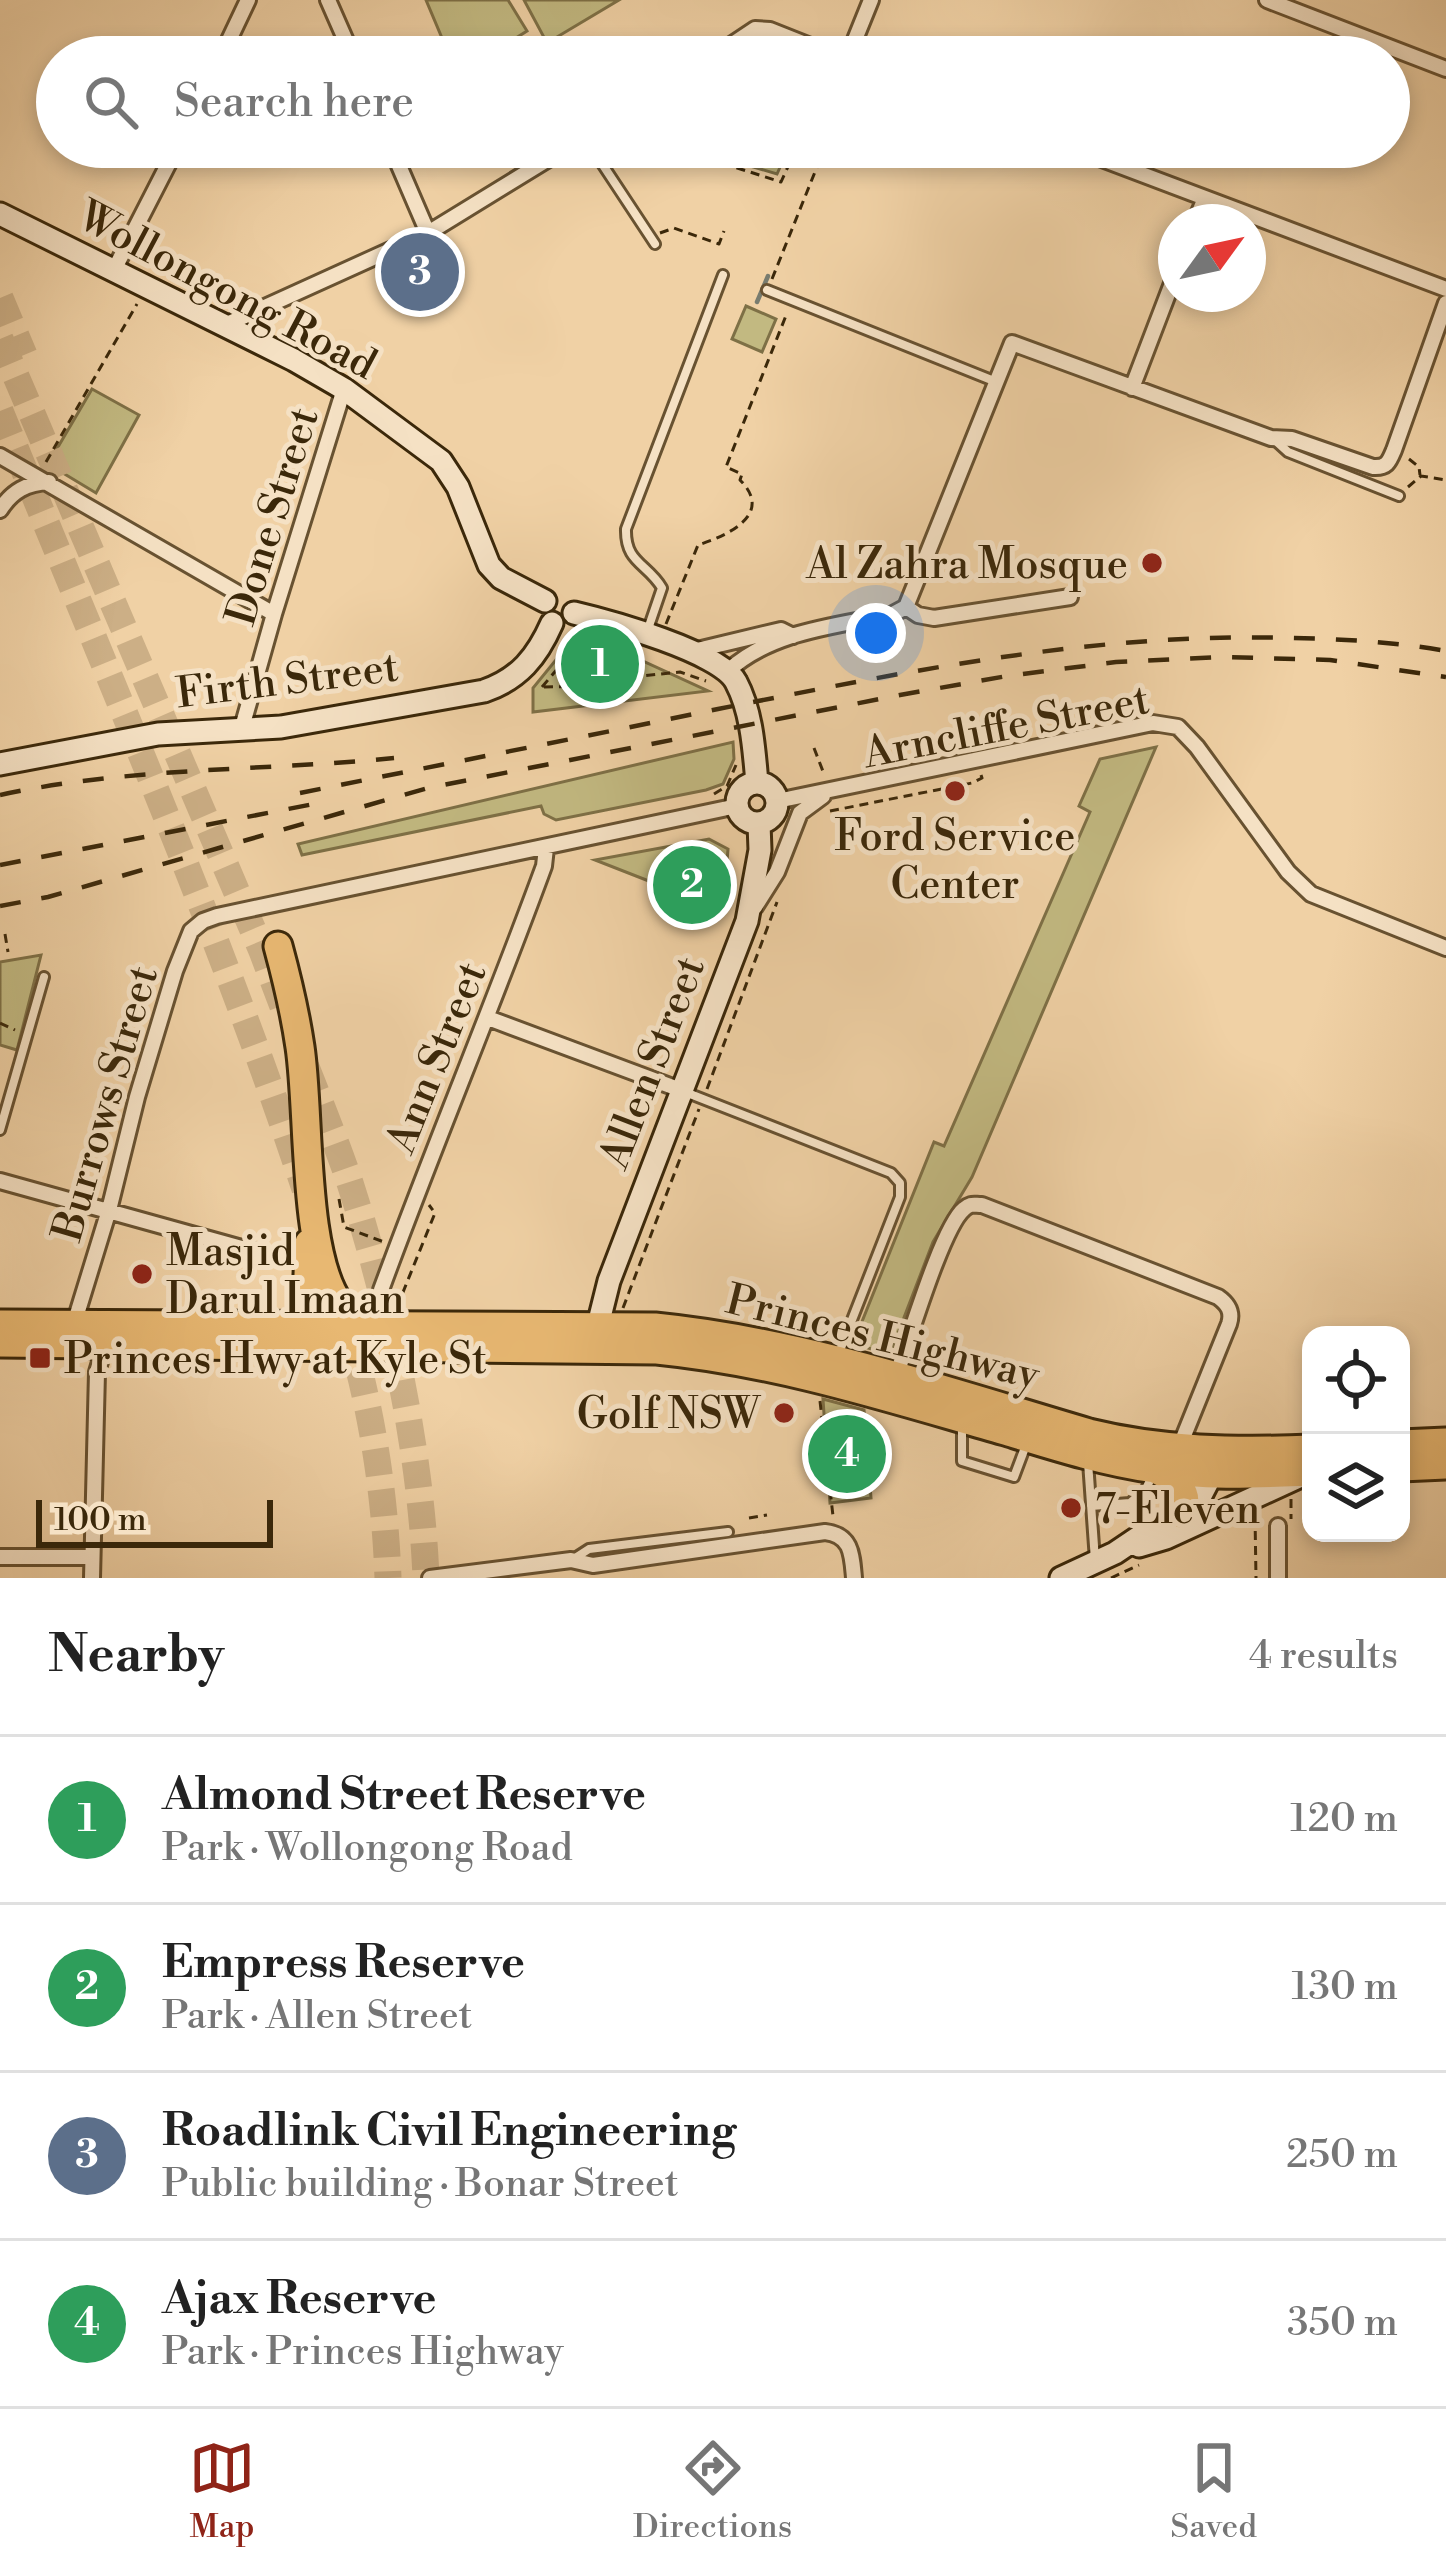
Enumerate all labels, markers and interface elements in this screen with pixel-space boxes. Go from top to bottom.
search box [36,36,1410,168]
icon: search [78,69,144,135]
text: Search here [174,74,414,131]
street label: Wollongong Road [66,189,385,393]
north arrow [1158,204,1266,312]
pin: 3 [381,227,459,317]
street label: Done Street [215,401,332,632]
place label: Al Zahra Mosque [805,539,1128,592]
marker: Al Zahra Mosque [1139,550,1165,576]
your location [846,603,906,663]
pin: 1 [561,619,639,709]
street label: Firth Street [173,642,402,721]
street label: Arncliffe Street [858,674,1154,781]
marker: Ford Service Center [942,778,968,804]
place label: Ford Service Center [835,811,1075,912]
pin: 2 [653,840,731,930]
street label: Allen Street [588,949,718,1177]
street label: Ann Street [375,954,500,1162]
street label: Burrows Street [42,960,171,1248]
place label: Masjid Darul Imaan [166,1226,404,1327]
marker: Masjid Darul Imaan [129,1261,155,1287]
street label: Princes Highway [720,1274,1045,1404]
map controls [1302,1326,1410,1542]
button: locate [1302,1326,1410,1434]
place label: Princes Hwy at Kyle St [64,1334,487,1388]
marker: Princes Hwy at Kyle St [27,1345,53,1371]
place label: Golf NSW [577,1389,762,1442]
marker: Golf NSW [771,1400,797,1426]
pin: 4 [808,1409,886,1499]
button: layers [1302,1434,1410,1542]
place label: 7-Eleven [1095,1484,1260,1537]
scale bar [36,1494,273,1547]
marker: 7-Eleven [1058,1495,1084,1521]
text: 100 m [54,1500,147,1541]
text: Nearby [48,1624,224,1688]
text: 4 results [1249,1632,1398,1681]
text: Almond Street Reserve [162,1767,646,1824]
text: 1 [78,1795,96,1844]
text: 120 m [1290,1795,1398,1844]
text: Park · Wollongong Road [162,1824,573,1873]
text: Empress Reserve [162,1935,525,1992]
text: 2 [75,1963,99,2012]
text: 130 m [1292,1963,1398,2012]
text: Park · Allen Street [162,1992,472,2041]
text: Roadlink Civil Engineering [162,2103,736,2160]
text: 3 [75,2131,99,2180]
text: 250 m [1286,2131,1398,2180]
text: Public building · Bonar Street [162,2160,679,2209]
text: Ajax Reserve [162,2271,436,2328]
text: 4 [74,2299,100,2348]
text: 350 m [1287,2299,1398,2348]
text: Park · Princes Highway [162,2328,563,2377]
tab: Map [189,2435,255,2548]
tab: Directions [633,2435,792,2548]
tab: Saved [1170,2435,1257,2548]

